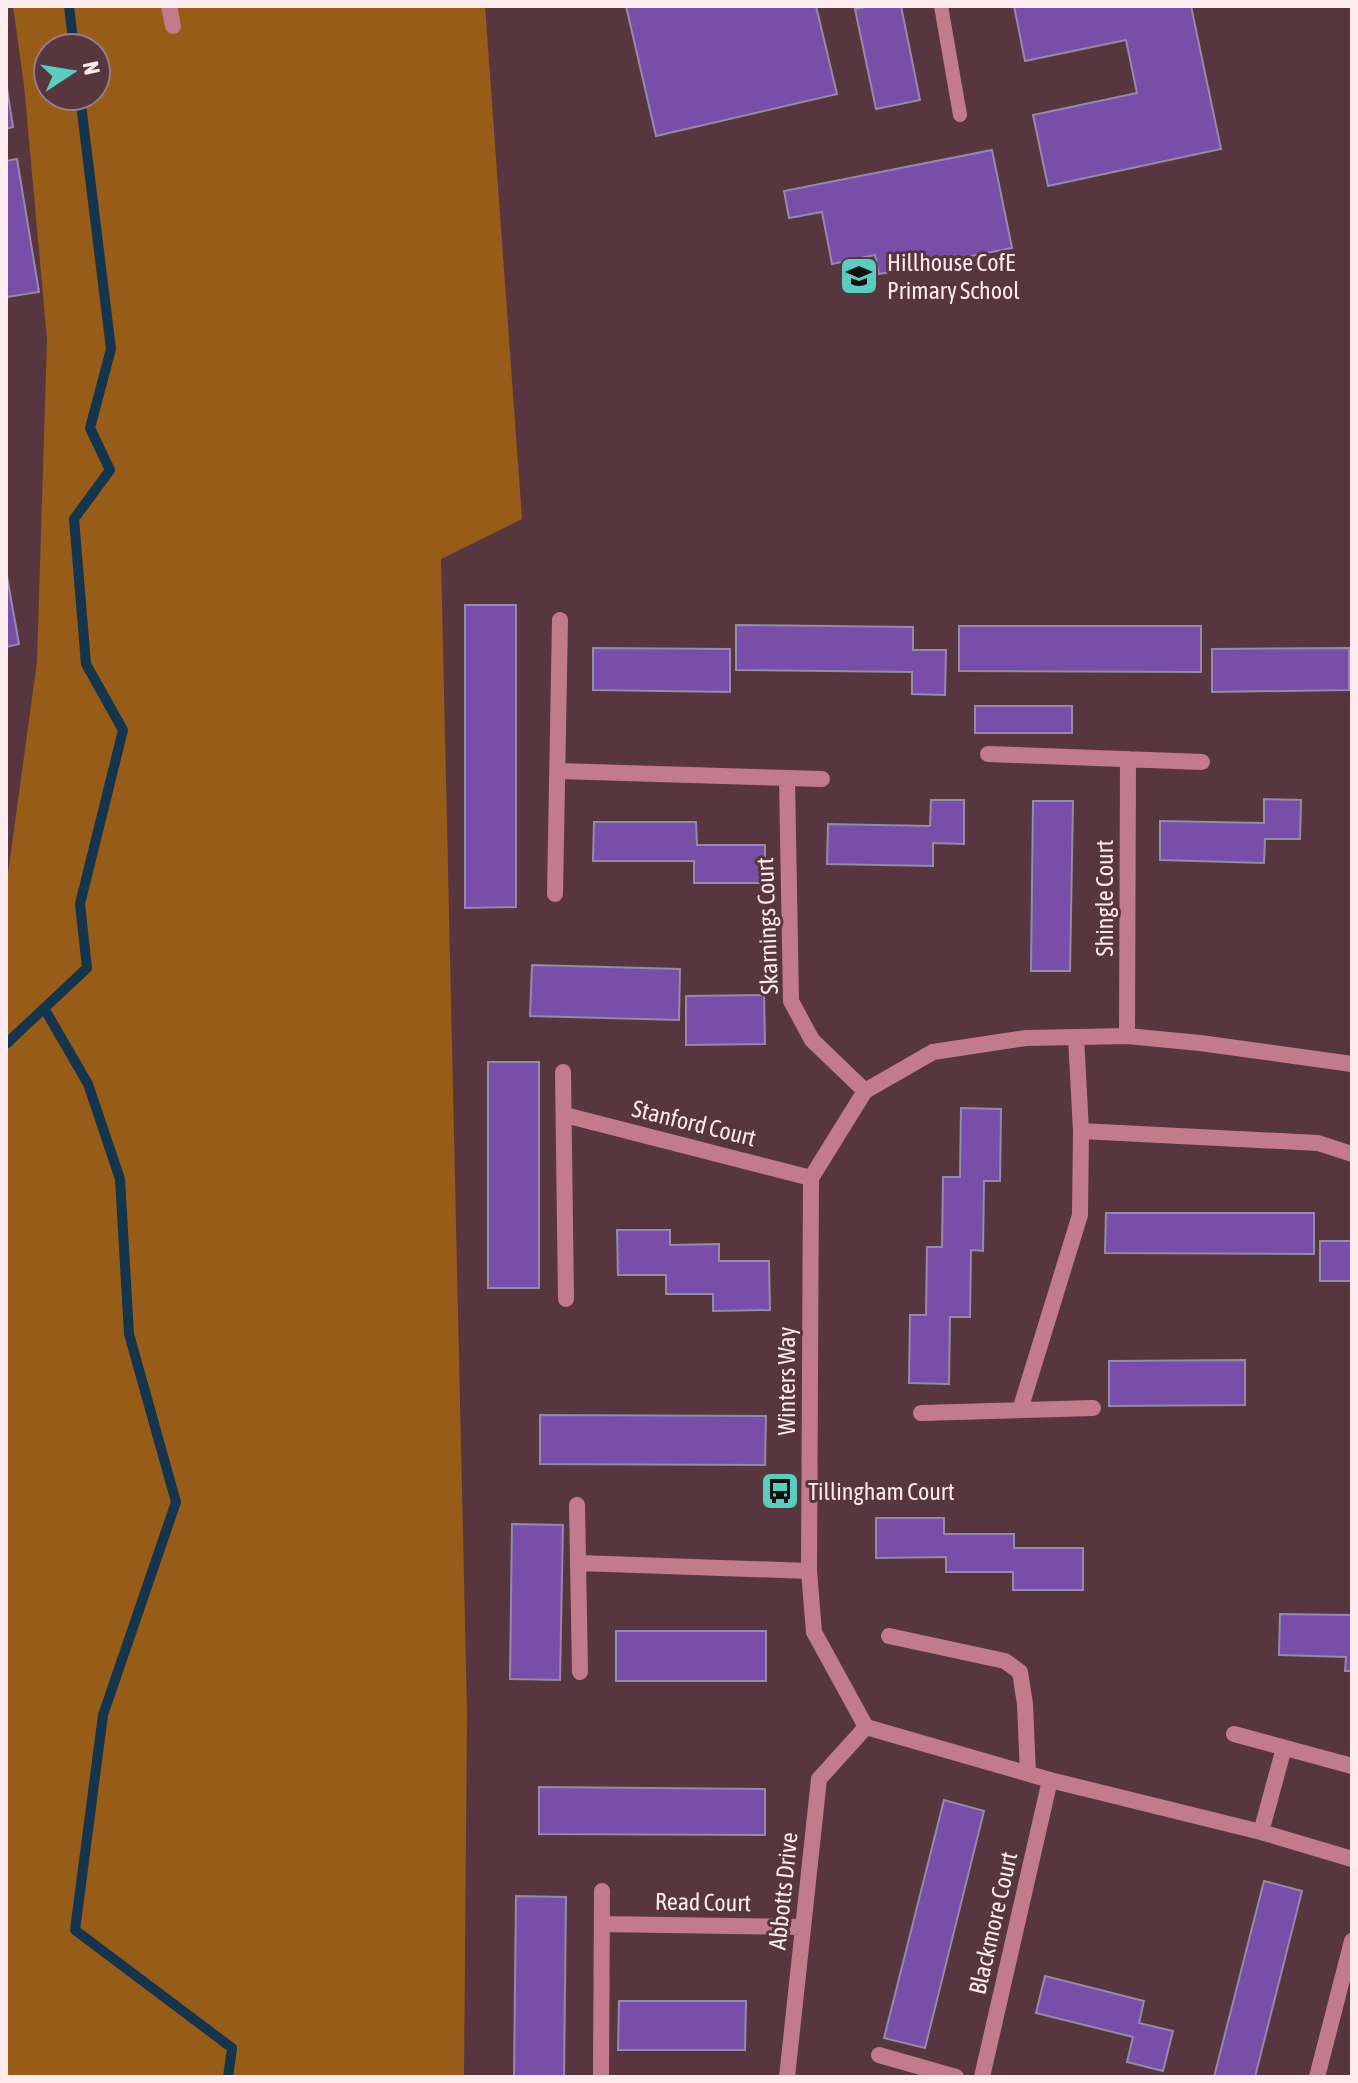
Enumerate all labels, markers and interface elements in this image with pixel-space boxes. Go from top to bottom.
north arrow [32,32,112,112]
text: N [77,59,106,77]
place label: Hillhouse CofE Primary School [887,249,1020,304]
school or university icon: Hillhouse CofE Primary School [838,255,880,297]
street label: Shingle Court [1091,839,1118,956]
street label: Skarnings Court [751,857,783,995]
street label: Stanford Court [629,1095,759,1151]
street label: Winters Way [773,1327,800,1435]
bus stop icon: Tillingham Court [759,1470,801,1512]
place label: Tillingham Court [808,1478,955,1505]
street label: Abbotts Drive [763,1831,803,1951]
street label: Blackmore Court [963,1849,1023,1997]
street label: Read Court [655,1888,751,1916]

